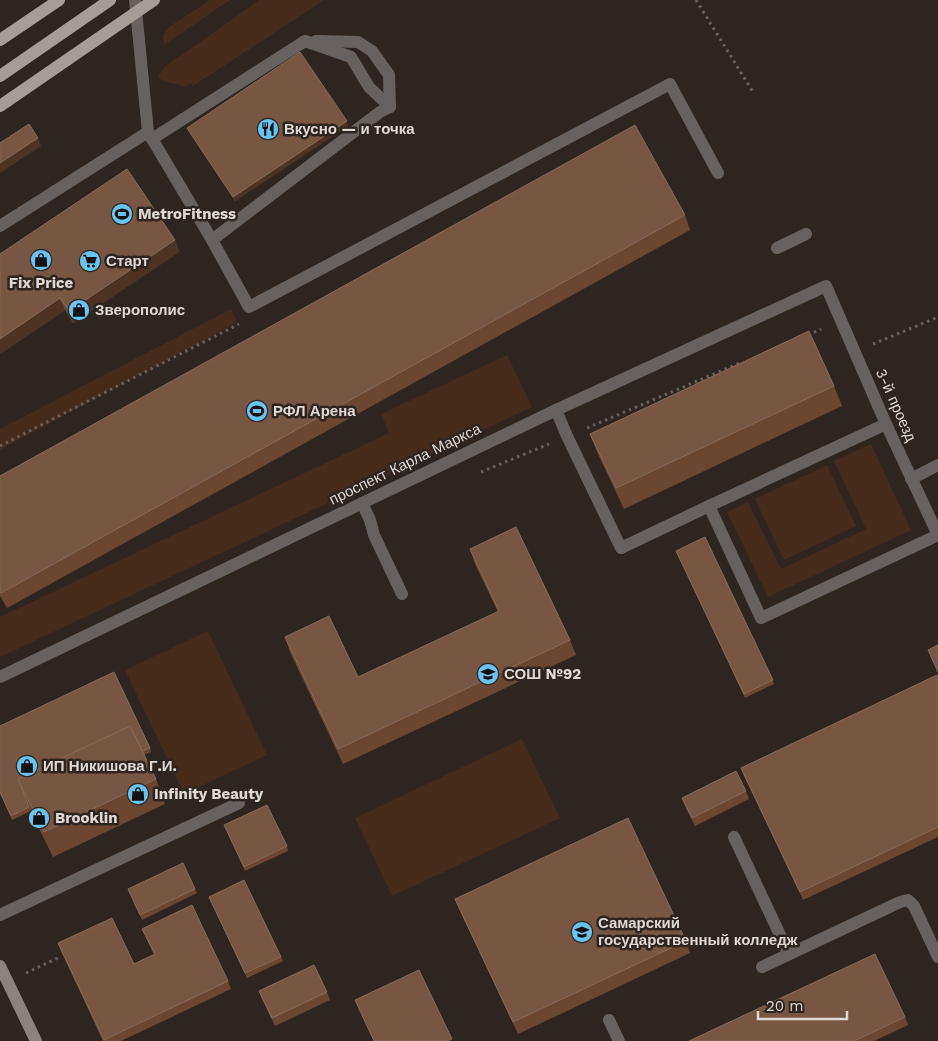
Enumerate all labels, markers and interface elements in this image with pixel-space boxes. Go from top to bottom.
restaurant icon: Вкусно — и точка [256,117,280,141]
place label: Вкусно — и точка [284,120,415,138]
sports icon: MetroFitness [110,202,134,226]
place label: MetroFitness [138,205,236,223]
shop icon: Fix Price [29,248,53,272]
supermarket icon: Старт [78,249,102,273]
place label: Старт [106,252,149,270]
place label: Fix Price [9,274,74,292]
shop icon: Зверополис [67,298,91,322]
place label: Зверополис [95,301,185,319]
street label: 3-й проезд [872,366,920,445]
sports icon: РФЛ Арена [245,399,269,423]
place label: РФЛ Арена [273,402,356,420]
street label: проспект Карла Маркса [326,419,484,509]
school or university icon: СОШ №92 [476,662,500,686]
place label: СОШ №92 [504,665,581,683]
shop icon: ИП Никишова Г.И. [15,754,39,778]
place label: ИП Никишова Г.И. [43,757,177,775]
shop icon: Infinity Beauty [126,782,150,806]
place label: Infinity Beauty [154,785,264,803]
shop icon: Brooklin [27,806,51,830]
place label: Brooklin [55,809,118,827]
place label: Самарский государственный колледж [598,914,798,949]
school or university icon: Самарский государственный колледж [570,920,594,944]
scale bar [758,988,847,1020]
text: 20 m [766,997,804,1015]

